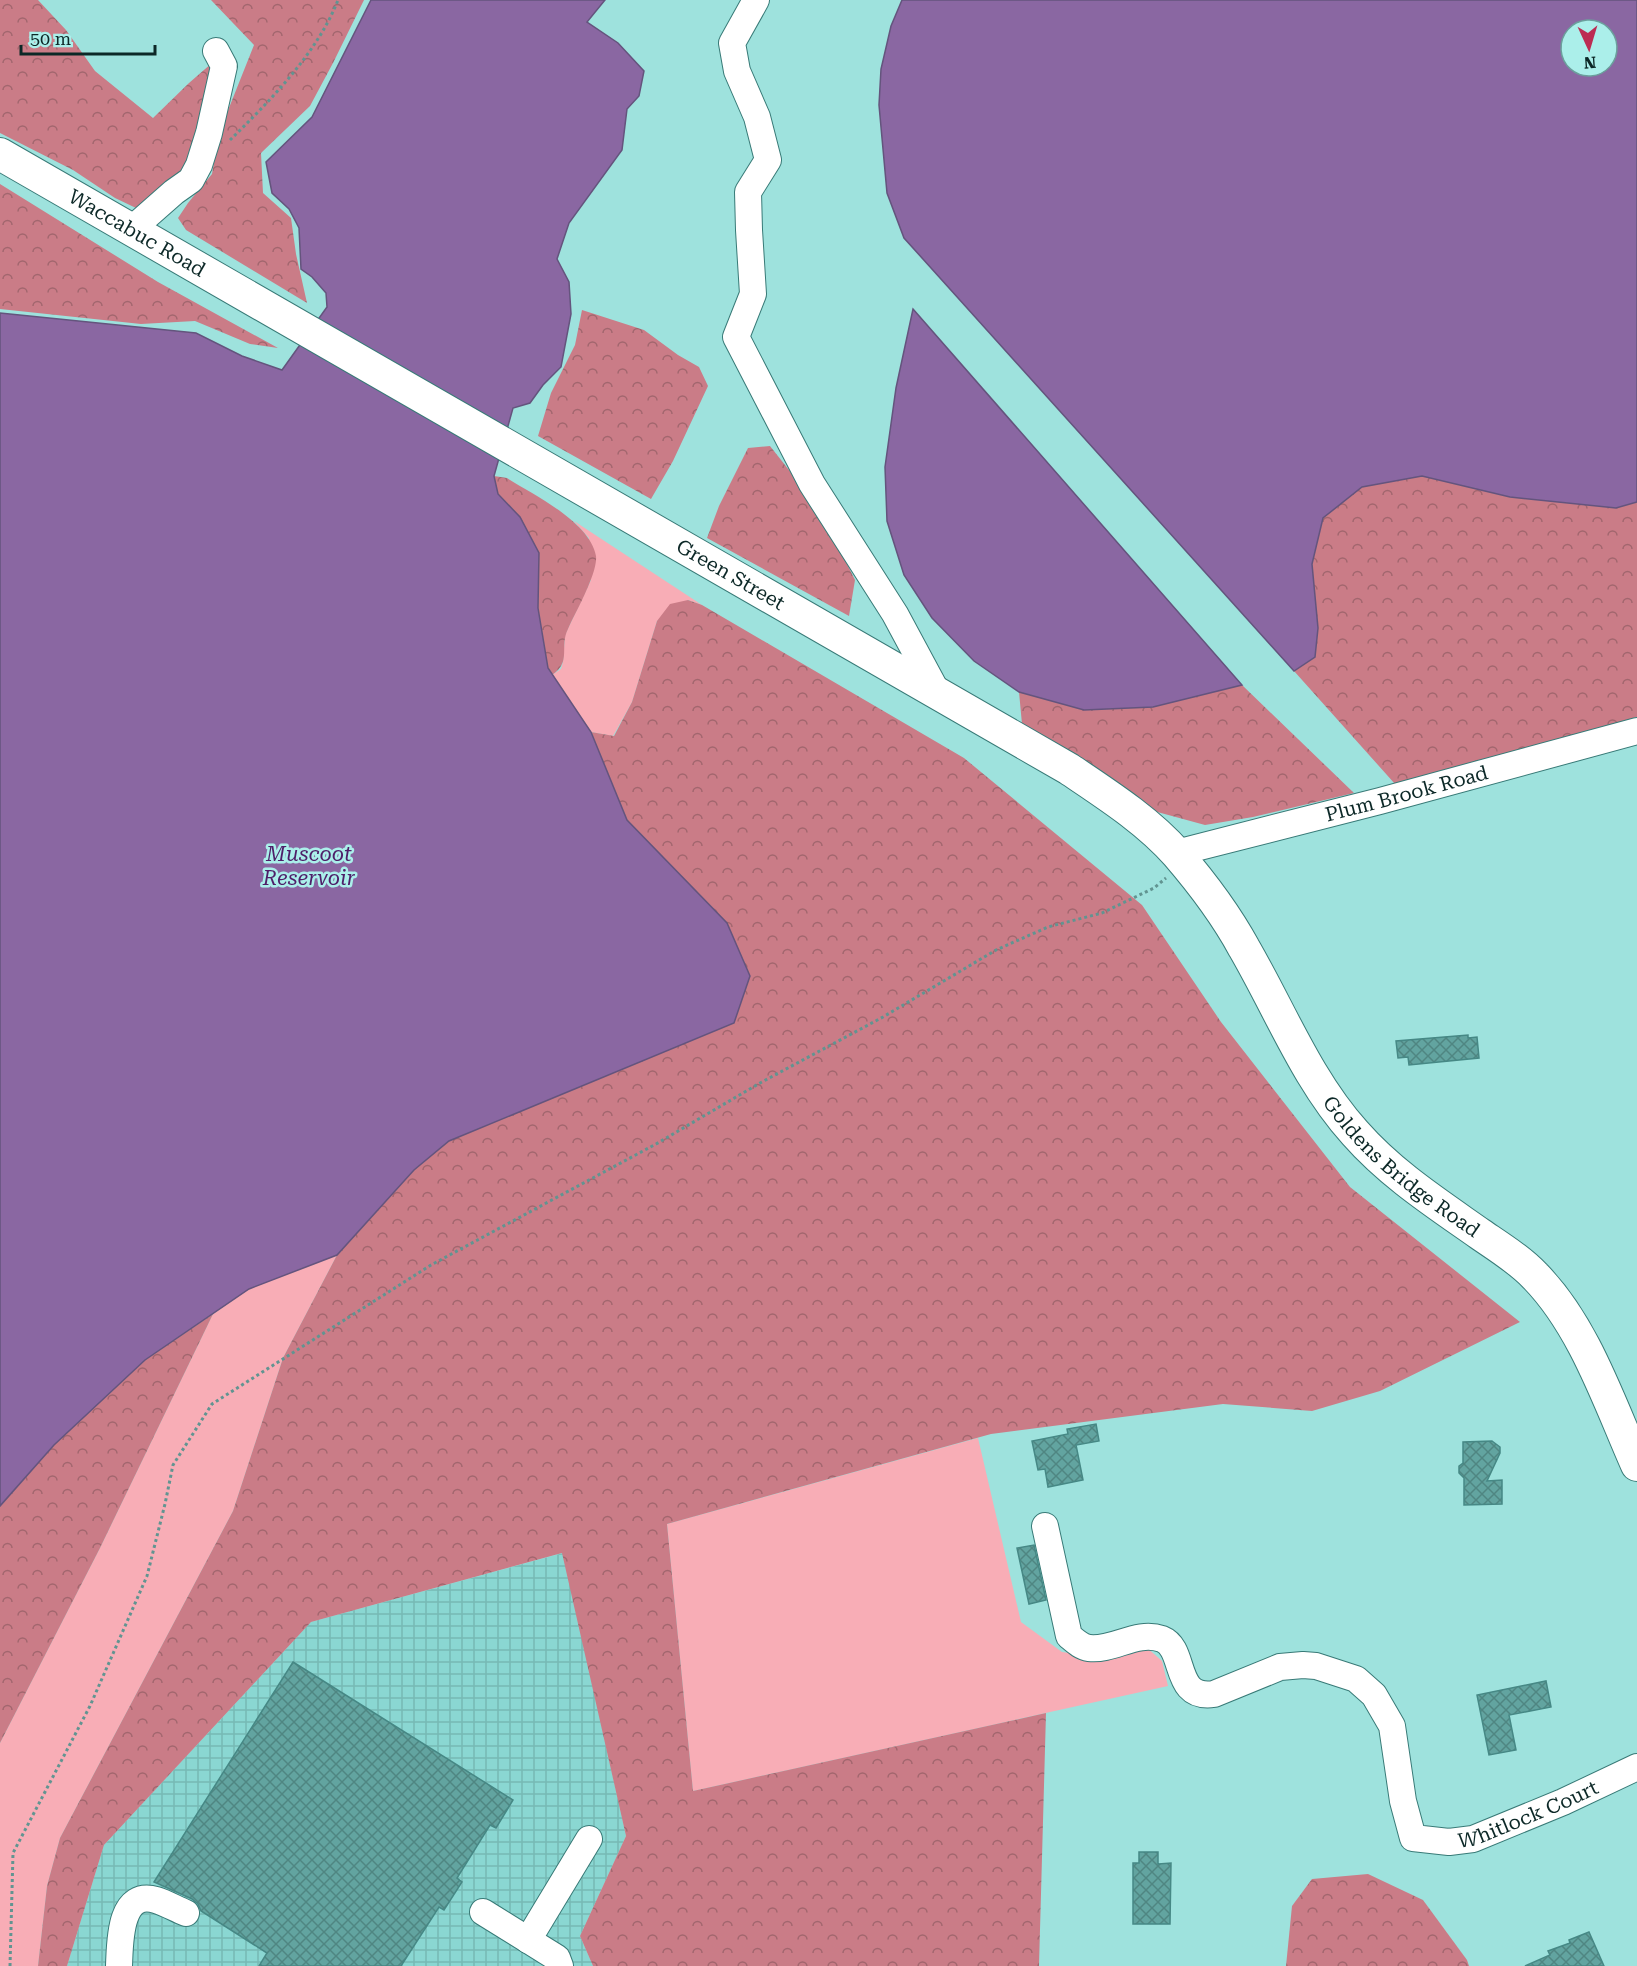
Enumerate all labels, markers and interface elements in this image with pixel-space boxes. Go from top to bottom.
scale bar [21,18,154,56]
north arrow [1559,18,1619,78]
text: 50 m [30,28,71,49]
text: N [1583,53,1597,72]
street label: Waccabuc Road [64,184,210,282]
street label: Green Street [672,534,790,615]
street label: Plum Brook Road [1322,760,1491,827]
water label: Muscoot Reservoir [262,842,356,890]
street label: Goldens Bridge Road [1318,1091,1485,1242]
street label: Whitlock Court [1456,1775,1602,1853]

